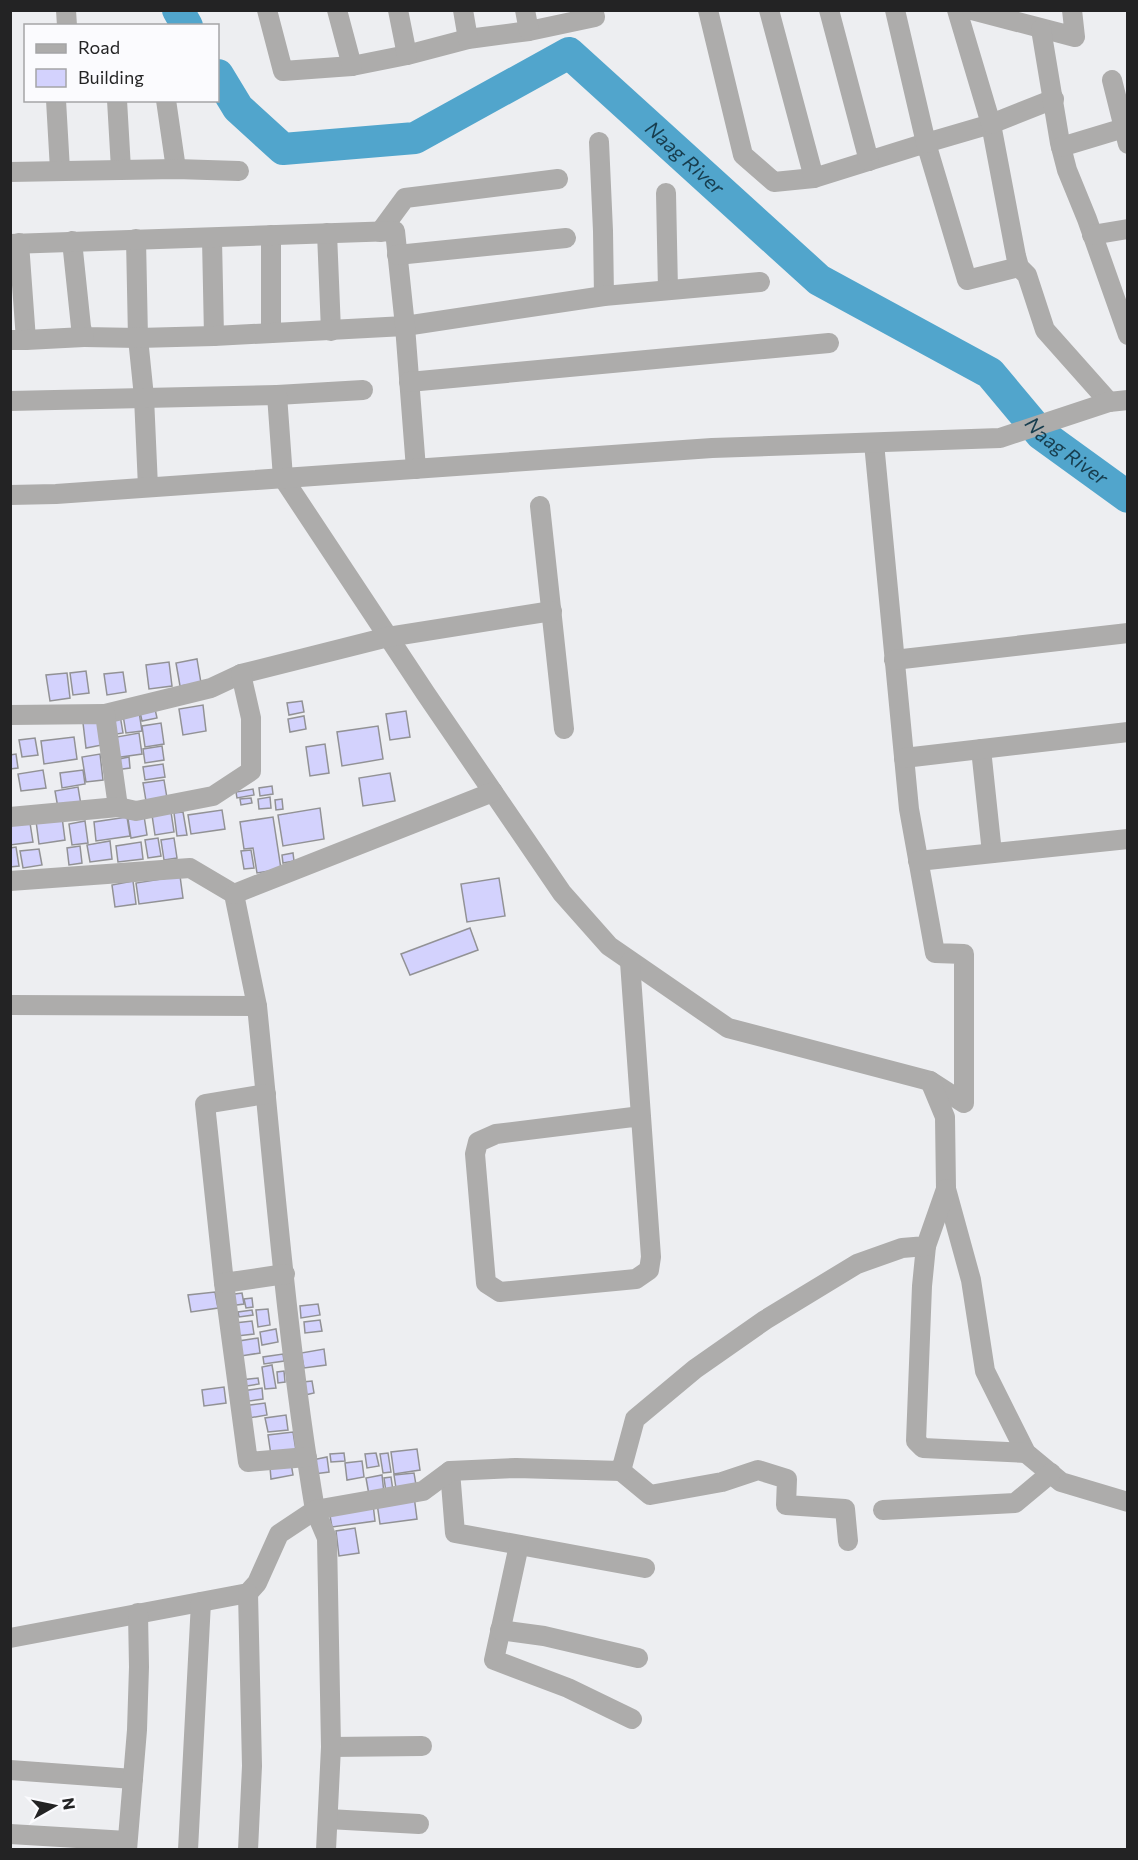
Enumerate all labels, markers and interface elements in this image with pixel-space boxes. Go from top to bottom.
legend [24,24,219,102]
text: Road [78,36,120,58]
text: Building [78,66,144,88]
water label: Naag River [641,115,730,200]
water label: Naag River [1021,411,1114,490]
north arrow [24,1776,84,1836]
text: N [59,1796,80,1811]

